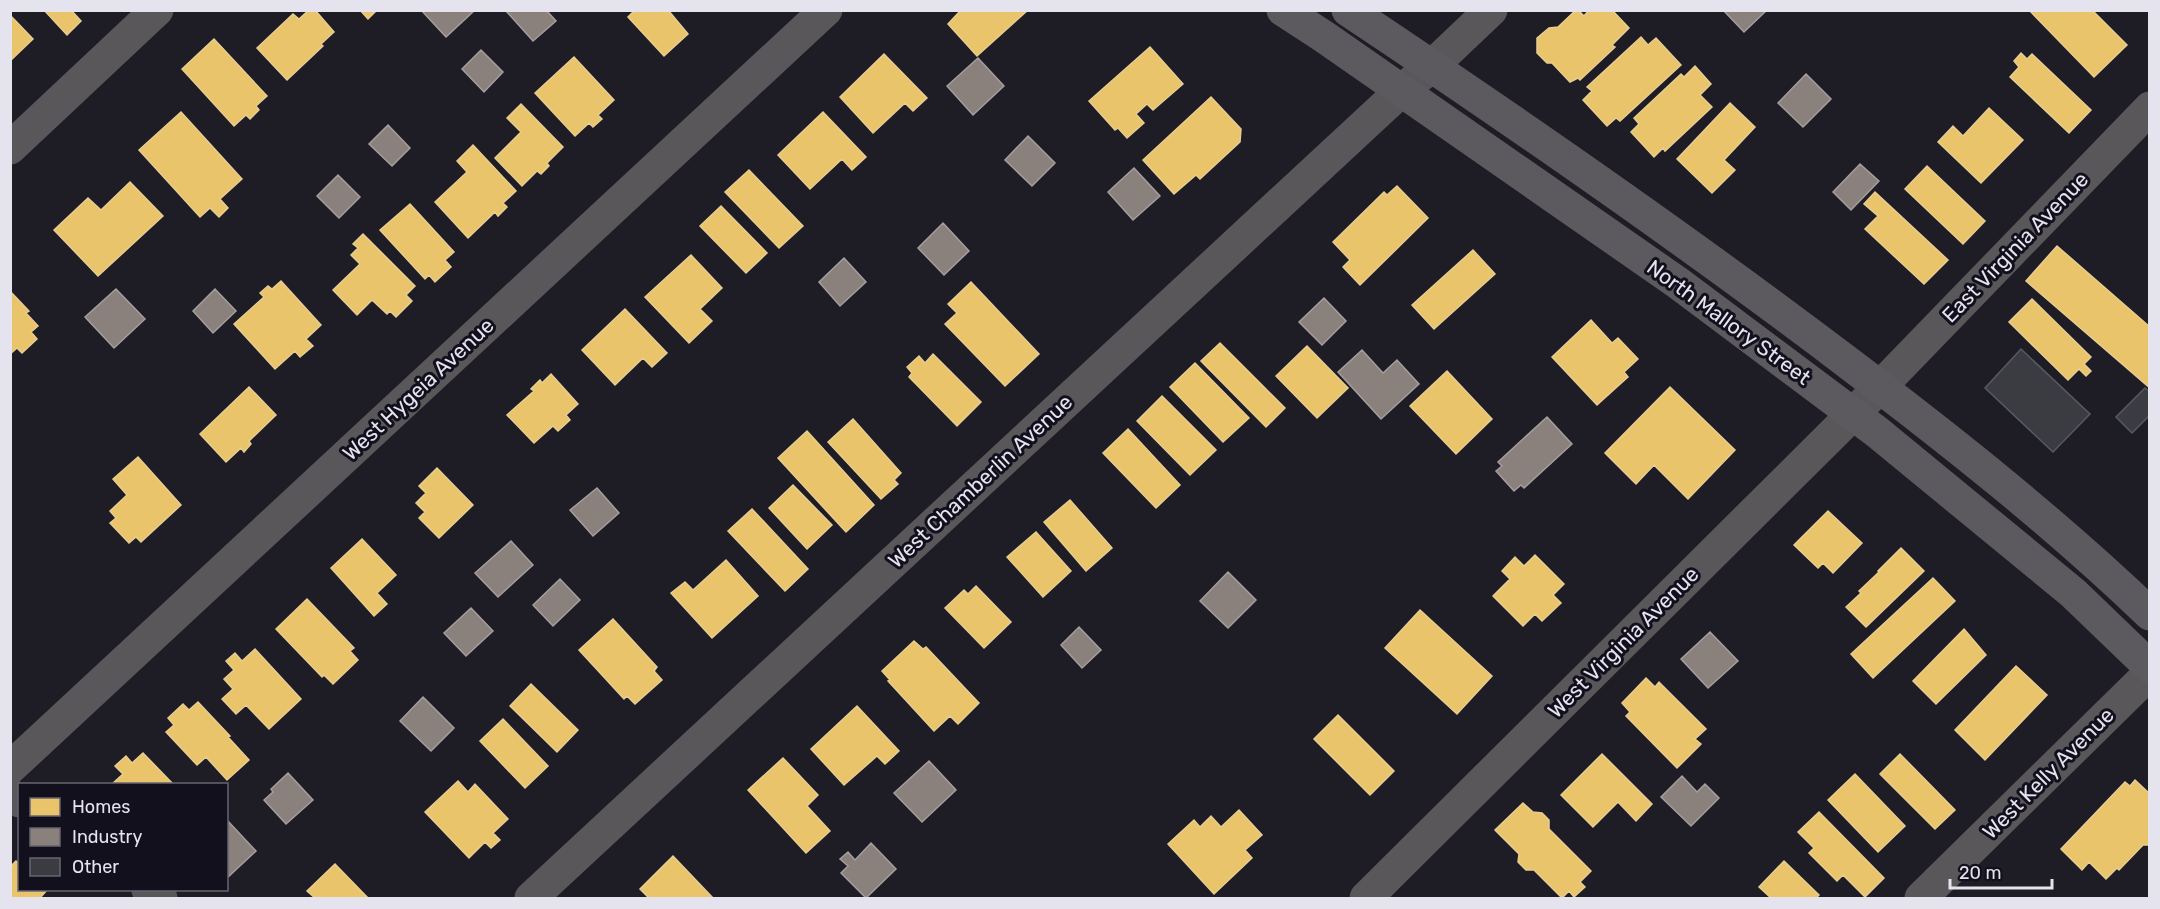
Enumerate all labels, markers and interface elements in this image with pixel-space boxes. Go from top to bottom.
street label: East Virginia Avenue [1937,167,2093,327]
street label: North Mallory Street [1642,254,1816,390]
street label: West Hygeia Avenue [337,313,499,465]
street label: West Chamberlin Avenue [883,389,1077,573]
street label: West Virginia Avenue [1542,561,1704,723]
street label: West Kelly Avenue [1977,702,2119,844]
legend [18,783,228,891]
text: Homes [72,796,130,818]
text: Industry [72,826,142,848]
scale bar [1950,852,2052,890]
text: Other [72,856,119,878]
text: 20 m [1959,862,2001,884]

